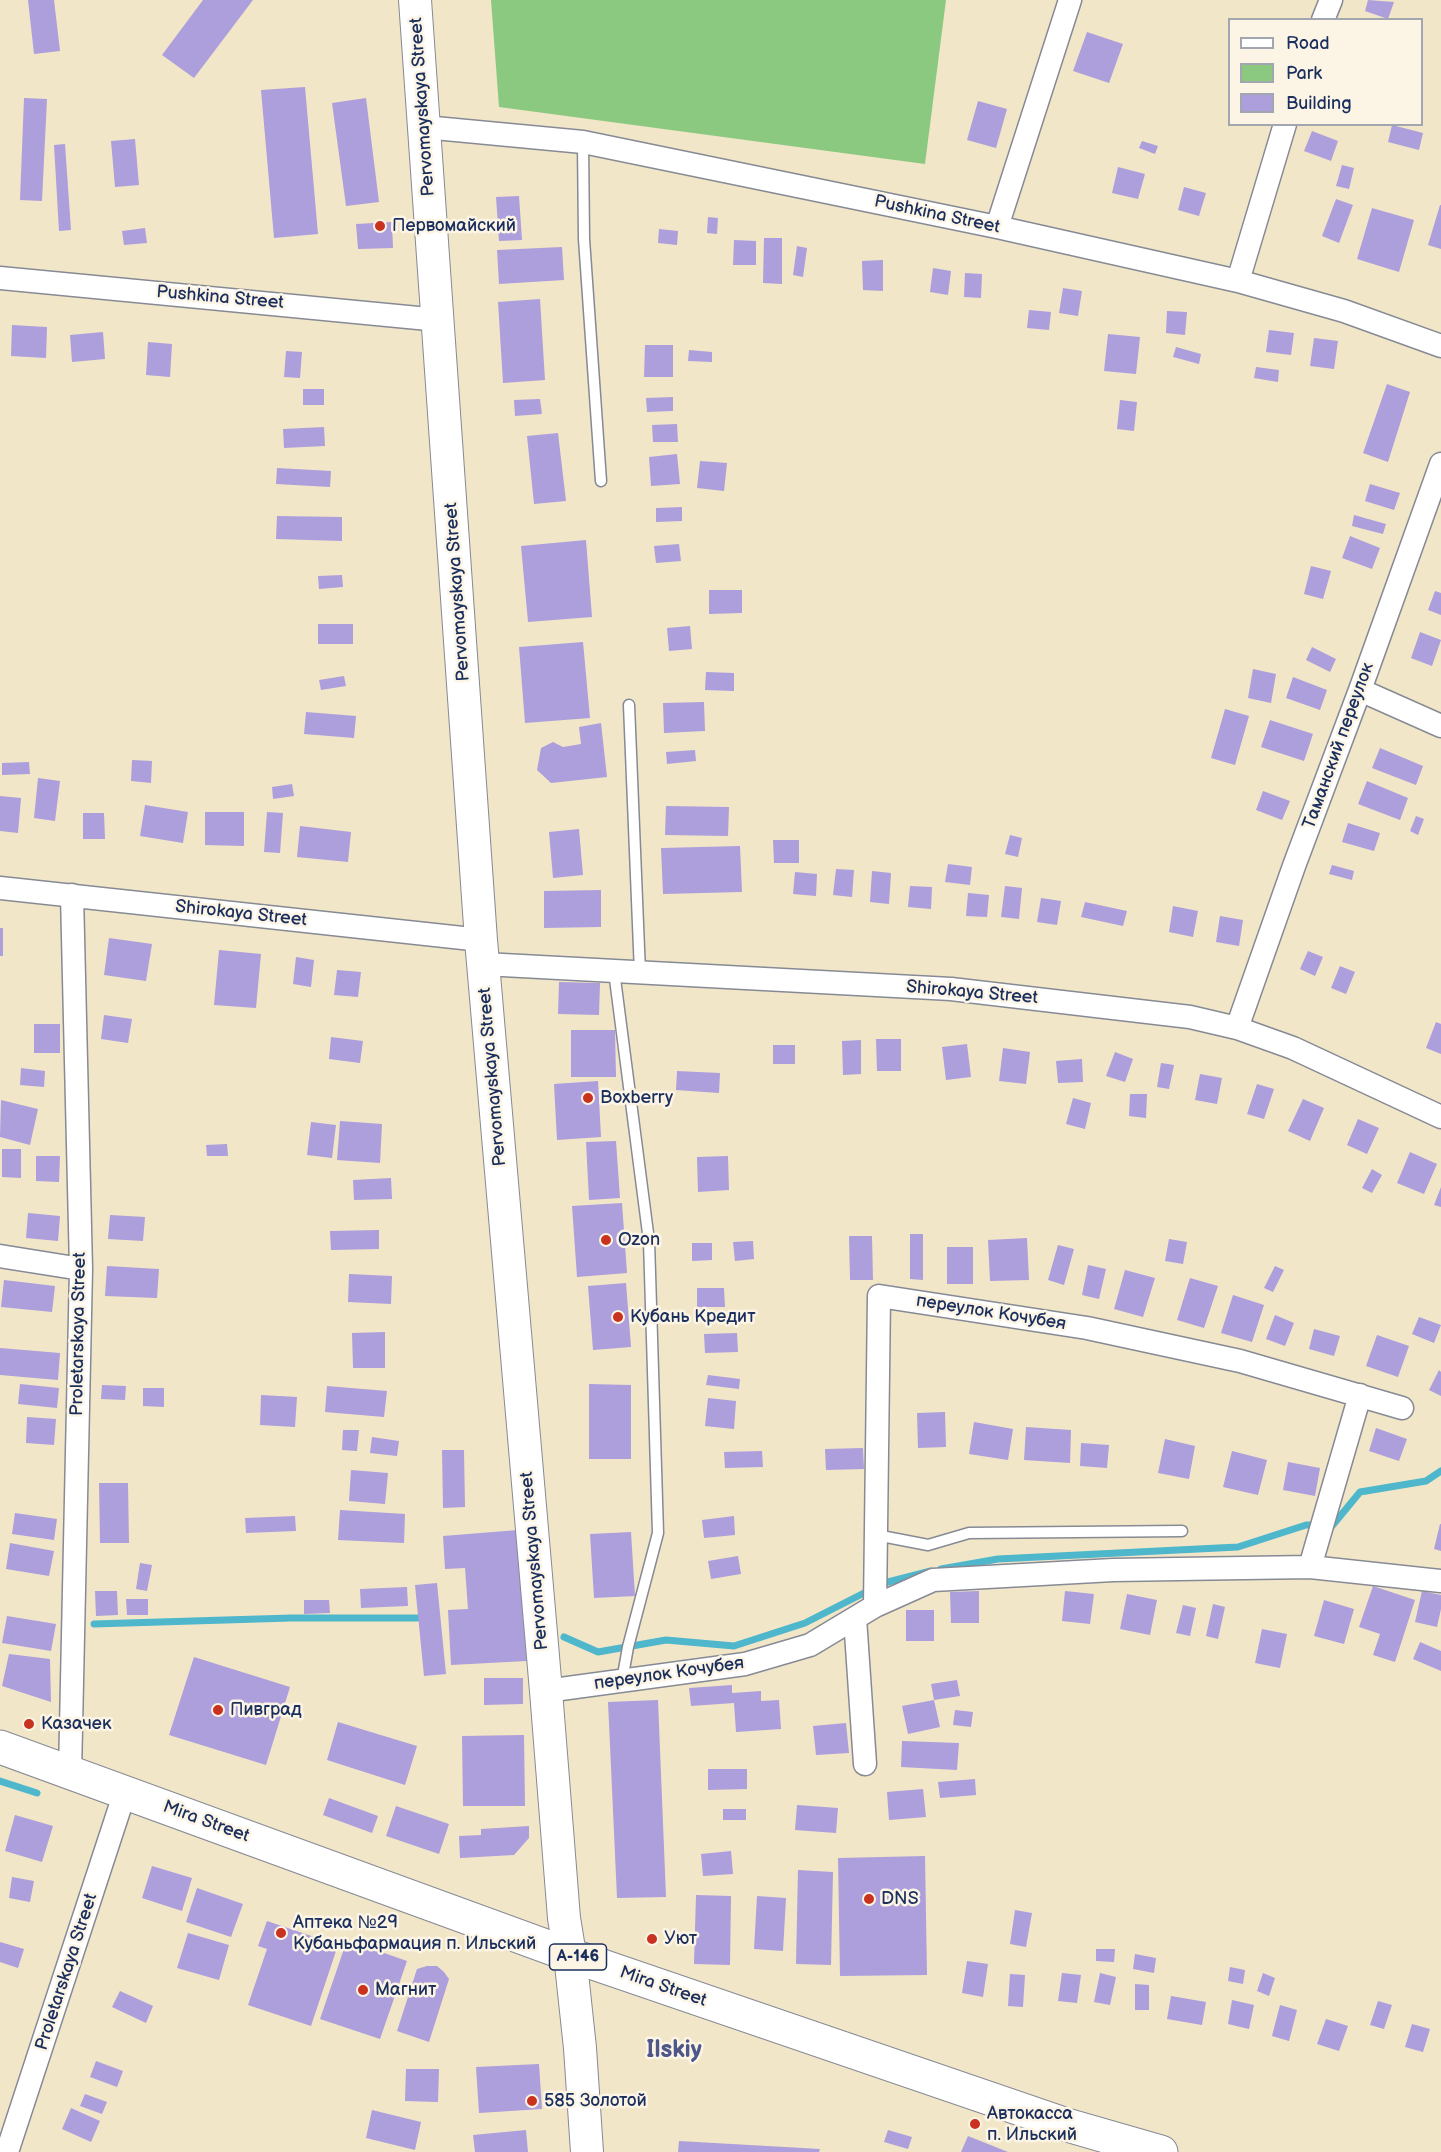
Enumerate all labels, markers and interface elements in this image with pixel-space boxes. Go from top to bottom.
street label: Pervomayskaya Street [406,17,440,197]
legend [1228,18,1423,126]
text: Road [1286,33,1330,54]
text: Park [1286,63,1322,84]
text: Building [1286,93,1352,114]
street label: Pushkina Street [872,191,1002,239]
place label: Первомайский [392,215,516,237]
marker: Первомайский [373,219,387,233]
street label: Pushkina Street [155,282,285,314]
street label: Pervomayskaya Street [441,502,475,682]
street label: Таманский переулок [1299,660,1379,832]
street label: Shirokaya Street [174,896,308,932]
street label: Shirokaya Street [905,976,1039,1010]
street label: Pervomayskaya Street [474,987,512,1167]
place label: Boxberry [600,1087,673,1109]
marker: Boxberry [581,1091,595,1105]
place label: Ozon [618,1229,660,1251]
marker: Ozon [599,1233,613,1247]
street label: Proletarskaya Street [67,1252,91,1416]
street label: переулок Кочубея [915,1290,1067,1336]
place label: Кубань Кредит [630,1306,756,1328]
marker: Кубань Кредит [611,1310,625,1324]
street label: Pervomayskaya Street [516,1471,554,1651]
street label: переулок Кочубея [592,1653,746,1695]
place label: Пивград [230,1699,302,1721]
marker: Пивград [211,1703,225,1717]
place label: Казачек [41,1713,111,1735]
marker: Казачек [22,1717,36,1731]
street label: Mira Street [160,1796,252,1848]
place label: DNS [881,1888,919,1910]
street label: Proletarskaya Street [31,1891,103,2053]
marker: DNS [862,1892,876,1906]
place label: Аптека №29 Кубаньфармация п. Ильский [293,1912,536,1954]
marker: Аптека №29 Кубаньфармация п. Ильский [274,1926,288,1940]
place label: Уют [664,1928,697,1950]
marker: Уют [645,1932,659,1946]
road number: А-146 [550,1944,606,1970]
street label: Mira Street [617,1962,709,2012]
place label: Магнит [375,1979,436,2001]
marker: Магнит [356,1983,370,1997]
district label: Ilskiy [646,2037,702,2065]
place label: 585 Золотой [544,2090,647,2112]
marker: 585 Золотой [525,2094,539,2108]
place label: Автокасса п. Ильский [987,2103,1077,2146]
marker: Автокасса п. Ильский [968,2117,982,2131]

